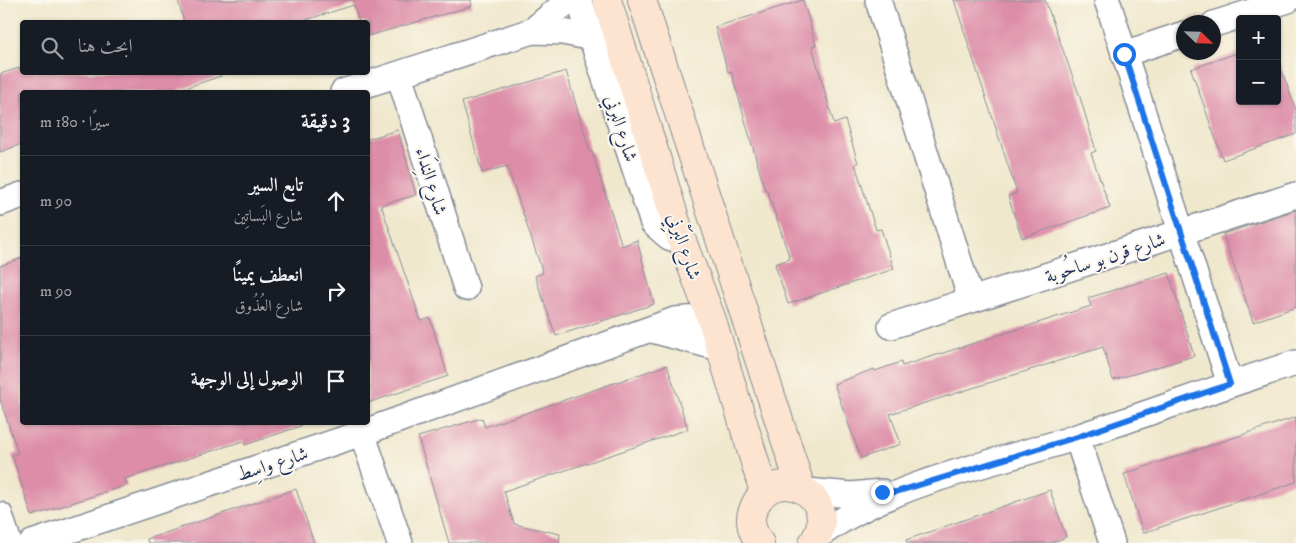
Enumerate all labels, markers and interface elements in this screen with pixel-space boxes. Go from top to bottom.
north arrow [1176,15,1221,60]
map controls [1236,15,1281,105]
button: + [1236,15,1281,60]
search box [20,20,370,75]
icon: search [38,34,66,62]
text: ابحث هنا [78,35,133,58]
route start [1113,43,1136,66]
button: − [1236,60,1281,105]
street label: شارع البرني [596,92,642,166]
text: 3 دقيقة [301,109,350,135]
text: سيرًا · 180 m [40,112,110,132]
street label: شارع النِدَاء [406,144,455,219]
text: تابع السير [249,174,303,197]
icon: ahead [322,187,350,215]
text: 90 m [40,191,72,211]
text: شارع البَساتِين [234,206,303,226]
street label: شارع البَرْنِي [657,209,709,284]
street label: شارع قرن بو ساحُوبة [1041,223,1169,292]
text: انعطف يمينًا [233,264,303,287]
icon: right [322,277,350,305]
text: 90 m [40,281,72,301]
text: شارع العُذُوق [235,296,303,316]
icon: arrive [322,367,350,395]
text: الوصول إلى الوجهة [191,368,303,391]
street label: شارع واسِط [234,442,312,491]
route end [871,481,894,504]

